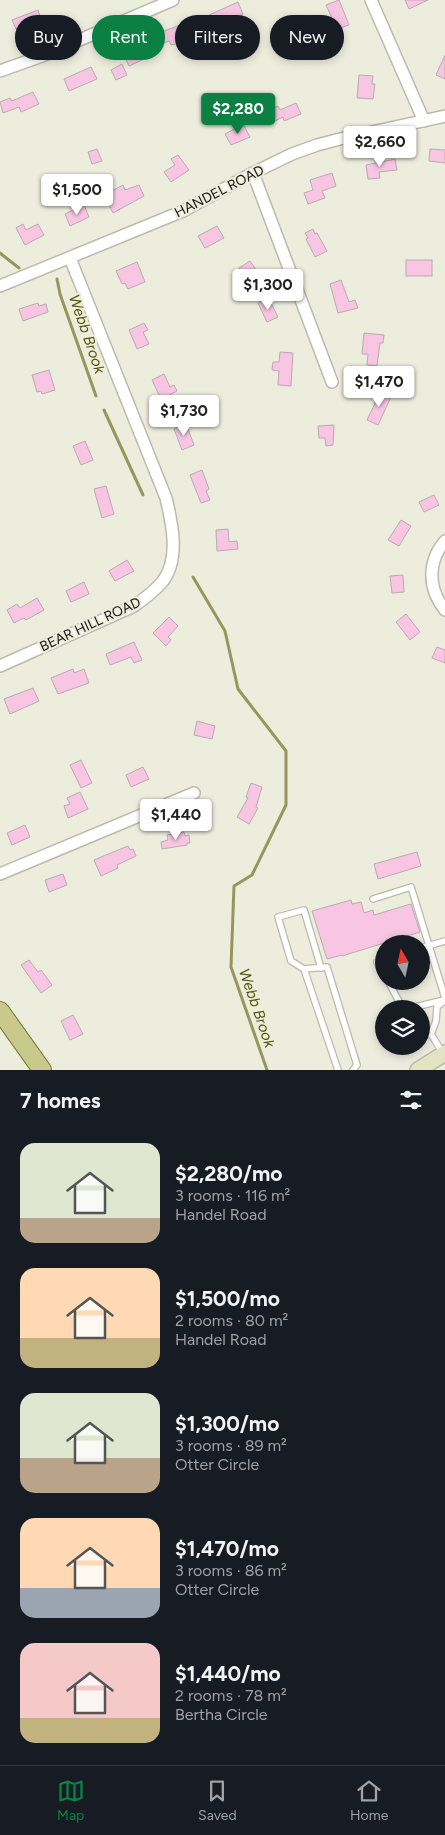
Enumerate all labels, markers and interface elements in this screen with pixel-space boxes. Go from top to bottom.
chip: Buy [15,15,82,60]
chip: Rent [92,15,165,60]
chip: Filters [175,15,260,60]
chip: New [270,15,344,60]
pin: $2,280 [197,92,279,135]
text: $2,280 [212,99,264,118]
pin: $2,660 [339,126,421,168]
text: $2,660 [354,132,406,151]
street label: HANDEL ROAD [172,162,267,221]
pin: $1,500 [36,174,118,216]
text: $1,500 [52,180,102,199]
pin: $1,300 [227,268,309,311]
text: $1,300 [243,275,293,294]
water label: Webb Brook [65,292,109,377]
pin: $1,470 [338,366,420,408]
text: $1,470 [354,372,404,391]
pin: $1,730 [143,394,225,437]
text: $1,730 [160,401,208,420]
street label: BEAR HILL ROAD [37,594,143,655]
pin: $1,440 [135,798,217,841]
text: $1,440 [151,805,201,824]
north arrow [375,935,430,990]
map controls [375,935,430,1055]
water label: Webb Brook [235,966,279,1051]
button: layers [375,1000,430,1055]
icon: filters [397,1086,425,1114]
text: 7 homes [20,1088,101,1113]
text: $2,280/mo [175,1161,282,1186]
icon: home [60,1163,120,1223]
text: 3 rooms · 116 m² [175,1186,290,1205]
text: Handel Road [175,1205,267,1224]
text: $1,500/mo [175,1286,280,1311]
icon: home [60,1288,120,1348]
text: 2 rooms · 80 m² [175,1311,288,1330]
text: Handel Road [175,1330,267,1349]
text: $1,300/mo [175,1411,279,1436]
icon: home [60,1413,120,1473]
text: 3 rooms · 89 m² [175,1436,287,1455]
text: Otter Circle [175,1455,259,1474]
text: $1,470/mo [175,1536,279,1561]
icon: home [60,1538,120,1598]
text: 3 rooms · 86 m² [175,1561,287,1580]
text: Otter Circle [175,1580,259,1599]
text: $1,440/mo [175,1661,281,1686]
icon: home [60,1663,120,1723]
text: 2 rooms · 78 m² [175,1686,287,1705]
text: Bertha Circle [175,1705,268,1724]
tab: Map [57,1777,85,1824]
tab: Saved [198,1777,237,1824]
tab: Home [350,1777,388,1824]

